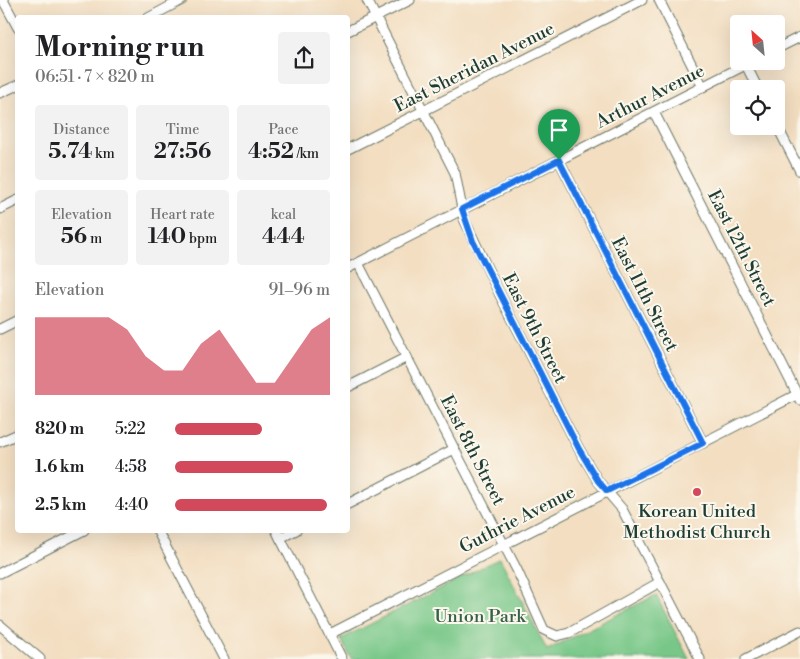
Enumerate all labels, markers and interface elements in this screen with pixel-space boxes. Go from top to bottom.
north arrow [730,15,785,70]
map controls [730,15,785,135]
street label: East Sheridan Avenue [390,17,558,118]
text: Morning run [35,30,204,65]
button: share [278,32,330,84]
street label: Arthur Avenue [591,59,708,134]
text: 06:51 · 7 × 820 m [35,67,155,87]
button: locate [730,80,785,135]
pin [538,109,580,160]
icon: arrive [545,116,573,144]
text: Distance [53,121,110,139]
text: Time [166,121,199,139]
text: Pace [268,121,299,139]
text: 5.74 [48,139,92,165]
text: 27:56 [154,139,211,165]
text: 4:52 [248,139,294,165]
text: km [92,145,115,163]
text: /km [294,145,319,163]
street label: East 12th Street [702,186,781,311]
text: Elevation [51,206,112,224]
text: Heart rate [150,206,215,224]
text: kcal [271,206,296,224]
text: 56 [61,224,87,250]
text: 140 [148,224,186,250]
text: 444 [262,224,305,250]
text: m [87,230,102,248]
text: bpm [186,230,217,248]
street label: East 11th Street [606,233,684,356]
street label: East 9th Street [497,269,572,388]
text: Elevation [35,280,104,300]
text: 91–96 m [269,280,330,300]
street label: East 8th Street [435,391,510,510]
text: 820 m [35,419,84,439]
text: 5:22 [115,419,146,439]
text: 1.6 km [35,457,84,477]
text: 4:58 [115,457,147,477]
street label: Guthrie Avenue [455,480,579,559]
marker: Korean United Methodist Church [691,486,703,498]
text: 2.5 km [35,495,86,515]
text: 4:40 [115,495,148,515]
place label: Korean United Methodist Church [623,500,771,544]
park label: Union Park [434,605,527,628]

